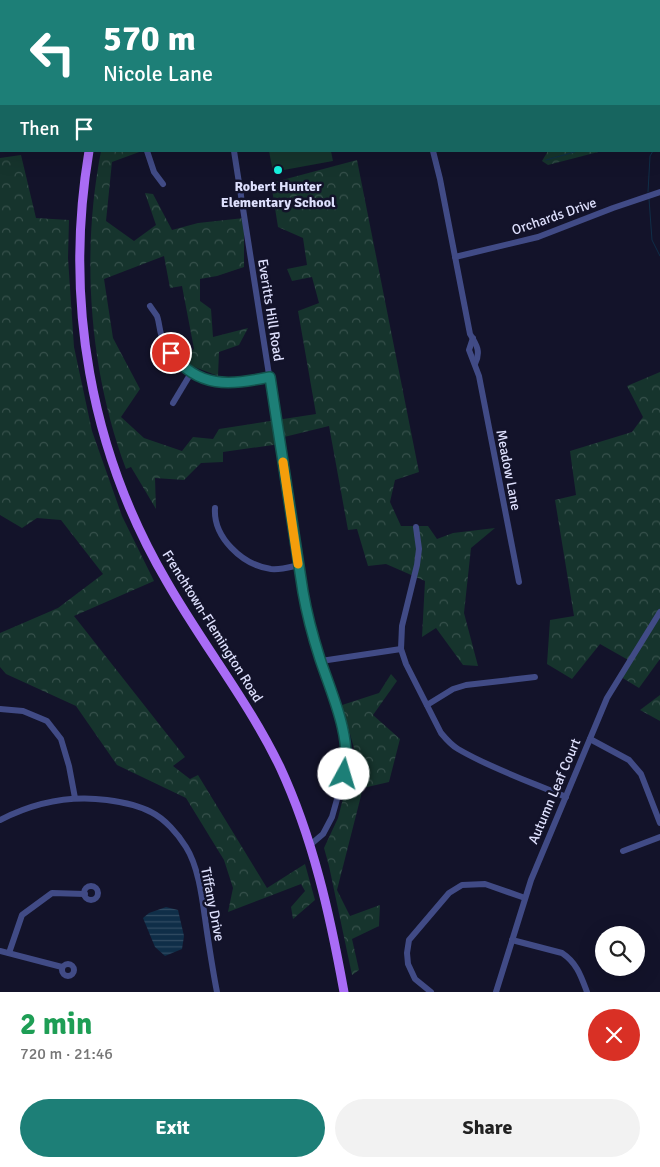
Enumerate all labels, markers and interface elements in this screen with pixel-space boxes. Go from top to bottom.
text: 570 m [103,17,196,60]
icon: left [20,20,85,85]
text: Nicole Lane [103,60,213,87]
icon: arrive [70,115,98,143]
text: Then [20,117,60,141]
marker: Robert Hunter Elementary School [272,164,284,176]
place label: Robert Hunter Elementary School [221,178,336,211]
street label: Orchards Drive [510,194,599,239]
street label: Everitts Hill Road [254,258,287,362]
pin [150,332,192,374]
icon: arrive [157,339,185,367]
street label: Meadow Lane [492,428,525,512]
street label: Frenchtown-Flemington Road [159,547,266,706]
street label: Autumn Leaf Court [525,736,584,847]
position arrow [317,747,369,799]
street label: Tiffany Drive [197,866,228,943]
map controls [595,926,645,976]
button: search [595,926,645,976]
text: 2 min [20,1006,92,1043]
button: close [588,1009,640,1061]
text: 720 m · 21:46 [20,1044,113,1064]
button: Exit [20,1099,325,1157]
button: Share [335,1099,640,1157]

